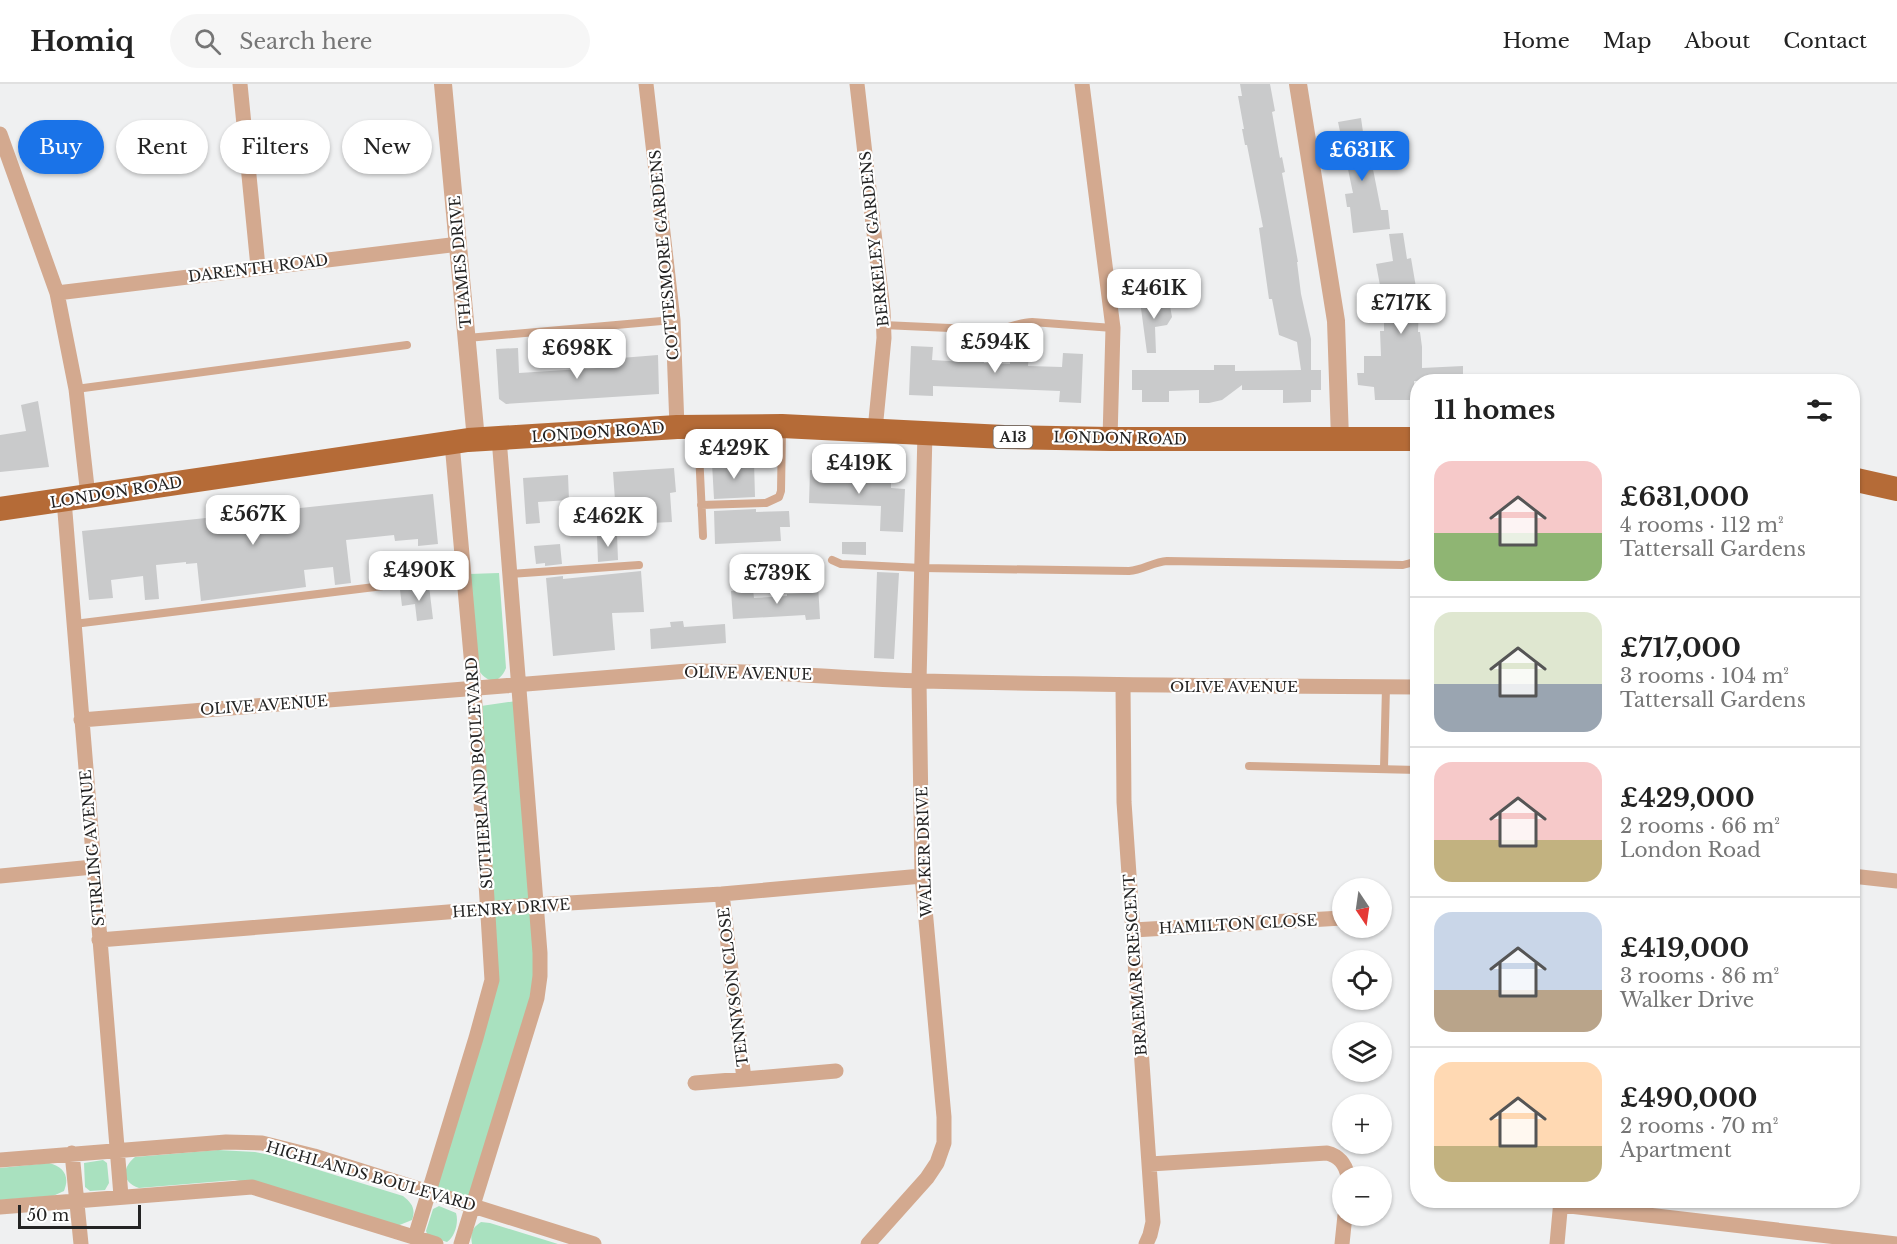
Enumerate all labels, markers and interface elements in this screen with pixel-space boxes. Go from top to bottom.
search box [170,14,590,68]
text: Homiq [30,24,134,59]
icon: search [191,25,224,58]
text: Search here [239,28,372,55]
text: Home [1503,28,1570,54]
text: Map [1603,28,1651,54]
text: About [1684,28,1750,54]
text: Contact [1783,28,1867,54]
chip: Buy [18,120,104,174]
chip: Rent [116,120,208,174]
chip: Filters [220,120,330,174]
chip: New [342,120,432,174]
pin: £631K [1320,131,1404,182]
text: £631K [1329,138,1395,162]
street label: COTTESMORE GARDENS [645,149,683,361]
street label: BERKELEY GARDENS [855,150,893,328]
street label: THAMES DRIVE [445,195,475,329]
street label: DARENTH ROAD [187,250,329,286]
pin: £461K [1112,269,1196,320]
text: £461K [1121,276,1187,300]
pin: £717K [1359,284,1443,335]
text: £717K [1371,291,1431,315]
pin: £594K [953,323,1037,374]
pin: £698K [535,329,619,380]
text: £594K [960,330,1030,354]
text: £698K [542,336,612,360]
text: 11 homes [1434,394,1555,426]
icon: filters [1803,394,1836,427]
street label: LONDON ROAD [531,418,665,446]
road number: A13 [994,426,1032,448]
street label: LONDON ROAD [1053,427,1187,449]
pin: £429K [692,429,776,480]
text: £429K [699,436,769,460]
pin: £419K [817,444,901,495]
text: £419K [826,451,892,475]
street label: LONDON ROAD [49,472,183,512]
text: £631,000 [1620,481,1749,513]
icon: home [1482,485,1554,557]
pin: £567K [211,495,295,546]
pin: £462K [566,497,650,548]
text: £567K [220,502,286,526]
text: £462K [573,504,643,528]
text: 4 rooms · 112 m² [1620,513,1784,537]
text: Tattersall Gardens [1620,537,1806,561]
pin: £490K [377,551,461,602]
pin: £739K [735,554,819,605]
text: £490K [383,558,455,582]
text: £739K [743,561,811,585]
text: £717,000 [1620,632,1741,664]
icon: home [1482,636,1554,708]
street label: SUTHERLAND BOULEVARD [461,656,497,890]
street label: OLIVE AVENUE [684,662,812,684]
text: 3 rooms · 104 m² [1620,664,1789,688]
street label: OLIVE AVENUE [1170,677,1298,696]
text: Tattersall Gardens [1620,688,1806,712]
street label: OLIVE AVENUE [200,691,329,719]
street label: STIRLING AVENUE [76,769,108,927]
text: £429,000 [1620,782,1755,814]
street label: WALKER DRIVE [912,786,936,919]
icon: home [1482,786,1554,858]
text: 2 rooms · 66 m² [1620,814,1780,838]
text: London Road [1620,838,1761,862]
street label: BRAEMAR CRESCENT [1119,873,1151,1057]
north arrow [1332,878,1392,938]
map controls [1332,878,1392,1226]
street label: HENRY DRIVE [451,894,571,922]
street label: TENNYSON CLOSE [714,906,752,1068]
street label: HAMILTON CLOSE [1158,910,1318,938]
text: £419,000 [1620,932,1749,964]
icon: home [1482,936,1554,1008]
button: locate [1332,950,1392,1010]
text: 3 rooms · 86 m² [1620,964,1779,988]
text: Walker Drive [1620,988,1754,1012]
button: layers [1332,1022,1392,1082]
text: £490,000 [1620,1082,1758,1114]
icon: home [1482,1086,1554,1158]
button: + [1332,1094,1392,1154]
text: 2 rooms · 70 m² [1620,1114,1778,1138]
street label: HIGHLANDS BOULEVARD [264,1137,478,1215]
text: Apartment [1620,1138,1731,1162]
button: − [1332,1166,1392,1226]
scale bar [18,1202,141,1230]
text: 50 m [27,1205,69,1225]

